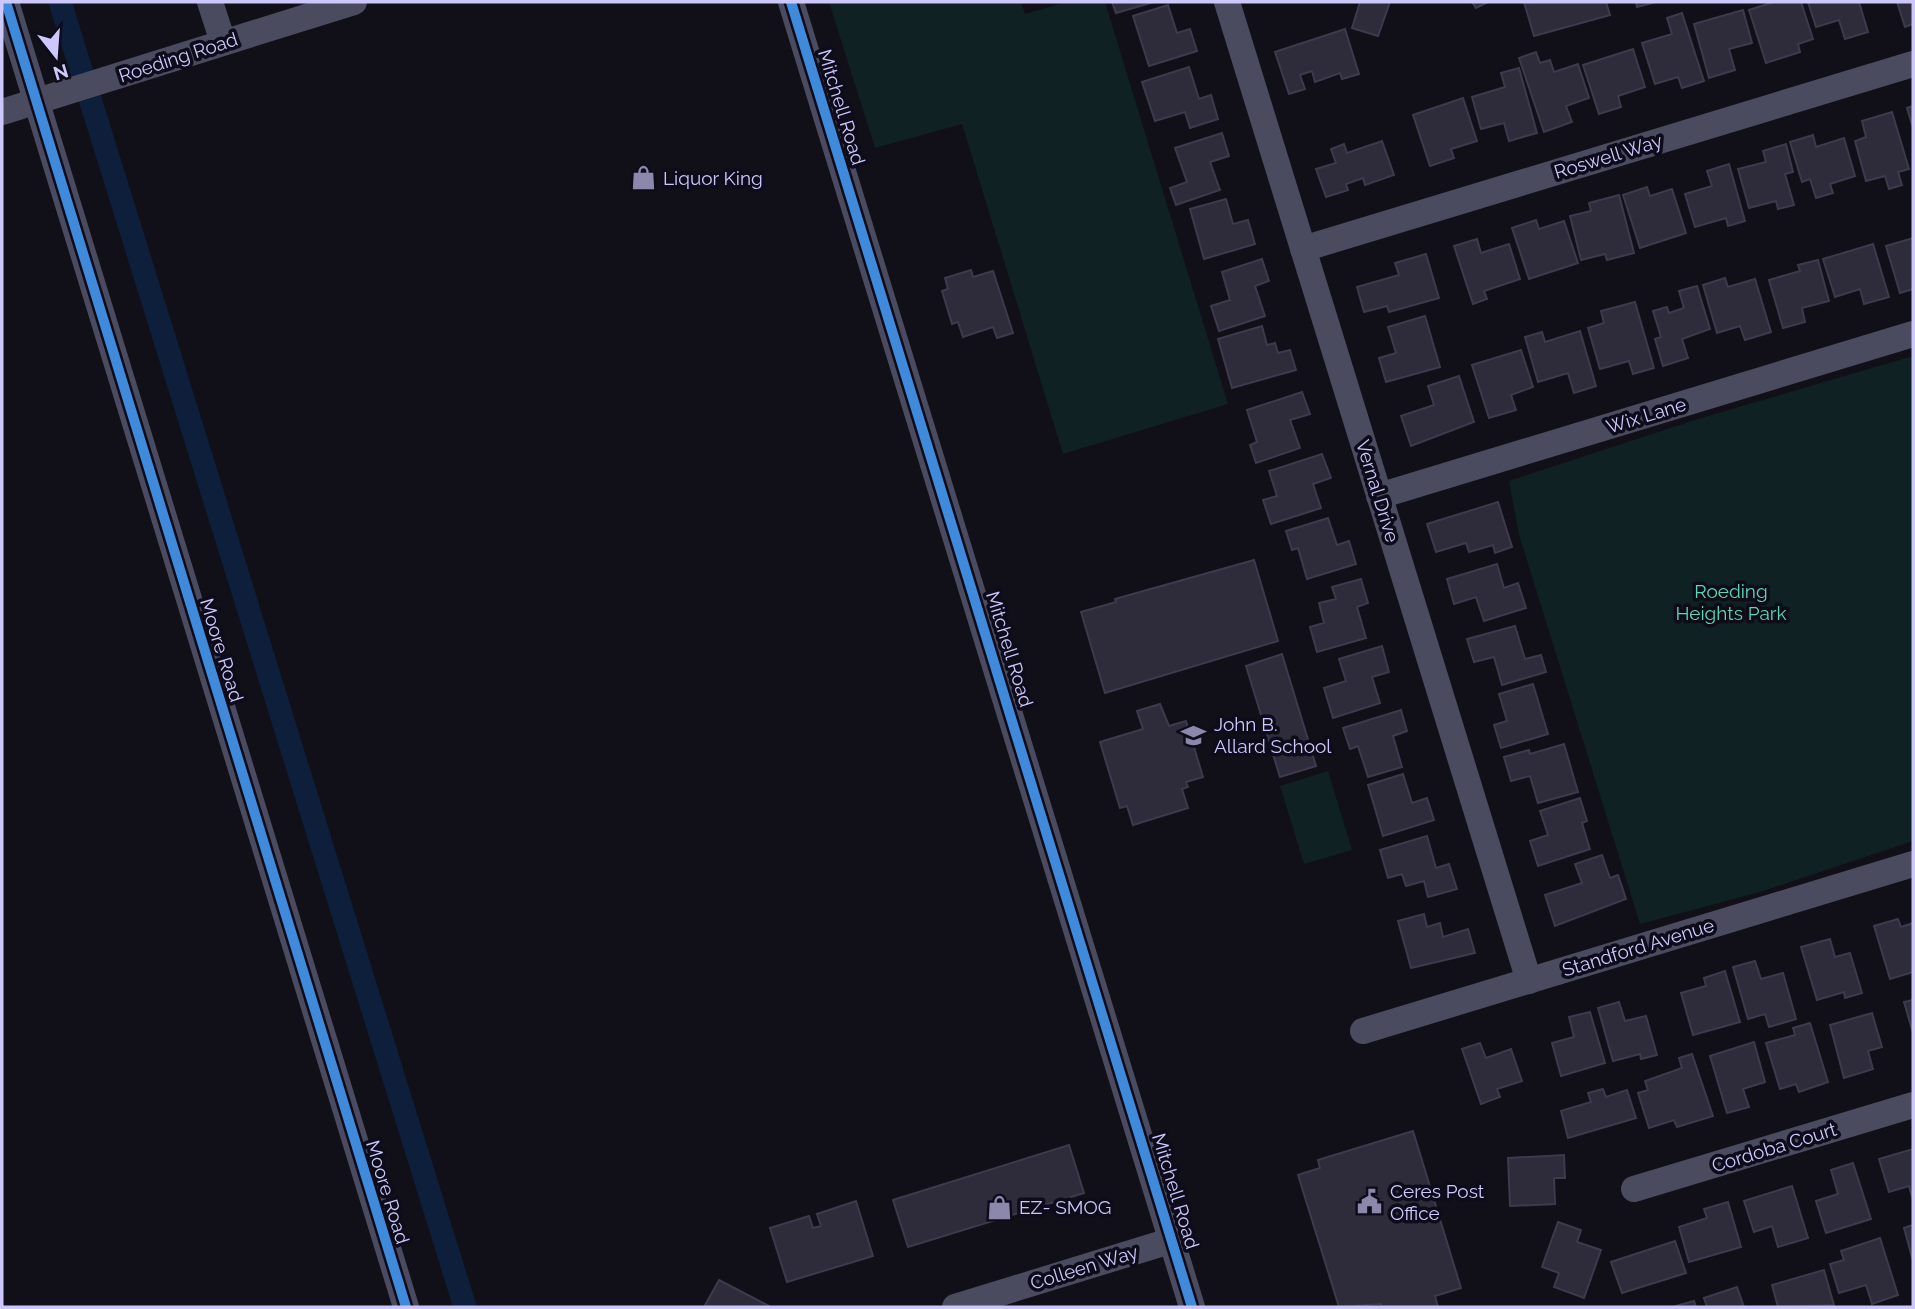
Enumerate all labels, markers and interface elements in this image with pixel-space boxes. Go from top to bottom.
north arrow [21,21,91,91]
street label: Roeding Road [116,27,240,87]
street label: Mitchell Road [814,46,870,168]
text: N [51,60,71,85]
street label: Roswell Way [1551,129,1665,183]
shop icon: Liquor King [629,164,657,192]
place label: Liquor King [663,167,763,189]
street label: Wix Lane [1604,392,1688,438]
street label: Vernal Drive [1352,437,1404,545]
park label: Roeding Heights Park [1675,580,1787,624]
street label: Mitchell Road [982,588,1038,710]
street label: Moore Road [196,596,248,704]
place label: John B. Allard School [1214,713,1332,757]
school or university icon: John B. Allard School [1180,721,1208,749]
street label: Standford Avenue [1560,913,1716,981]
street label: Cordoba Court [1709,1117,1840,1176]
street label: Mitchell Road [1148,1130,1204,1252]
street label: Moore Road [362,1138,414,1246]
place label: Ceres Post Office [1390,1180,1485,1224]
public building icon: Ceres Post Office [1356,1188,1384,1216]
shop icon: EZ- SMOG [985,1193,1013,1221]
place label: EZ- SMOG [1019,1196,1111,1218]
street label: Colleen Way [1027,1240,1141,1294]

